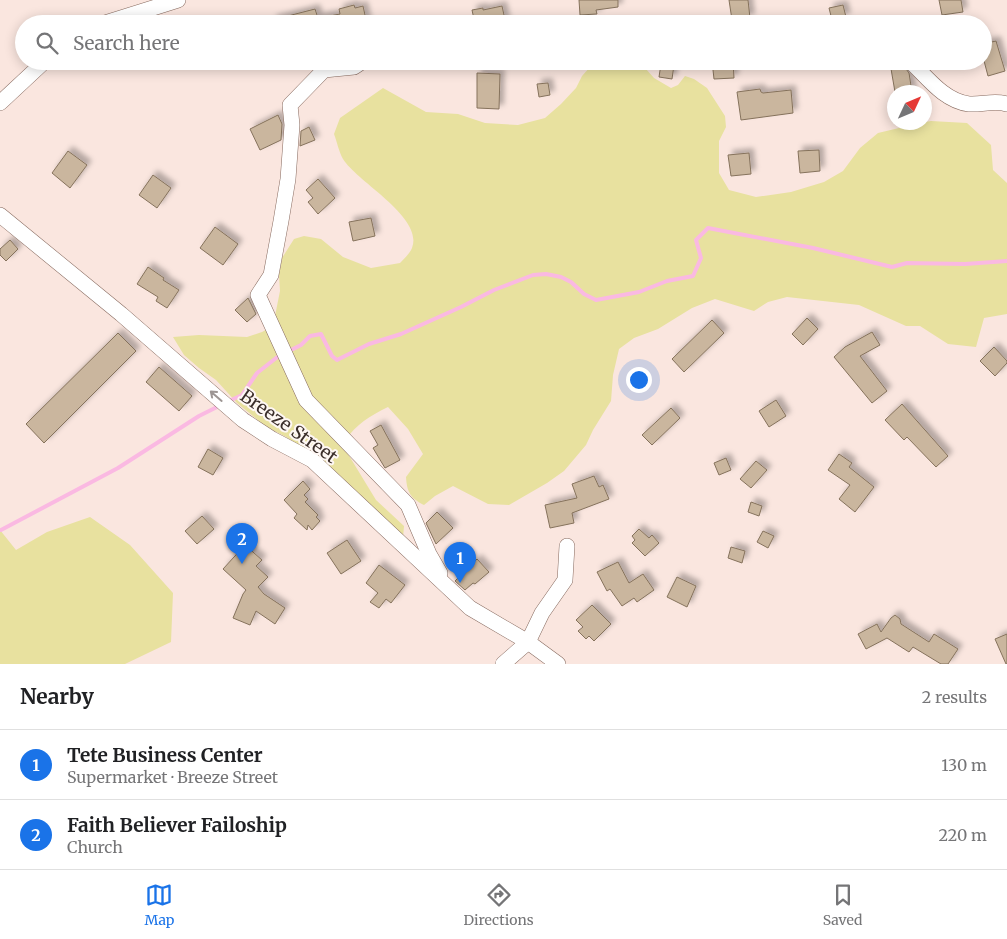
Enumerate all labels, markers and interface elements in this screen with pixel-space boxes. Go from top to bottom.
search box [15,15,992,70]
icon: search [33,29,61,57]
text: Search here [73,31,180,55]
north arrow [887,85,932,130]
your location [626,367,652,393]
street label: Breeze Street [236,384,342,468]
one-way arrow [209,390,222,402]
pin: 2 [226,523,258,564]
pin: 1 [444,542,476,583]
text: Nearby [20,683,94,710]
text: 2 results [922,687,987,707]
text: Tete Business Center [67,743,263,767]
text: 1 [32,755,40,775]
text: 130 m [941,755,987,775]
text: Supermarket · Breeze Street [67,767,278,787]
text: Faith Believer Failoship [67,813,287,837]
text: 2 [31,825,41,845]
text: 220 m [939,825,987,845]
text: Church [67,837,123,857]
tab: Map [145,881,174,929]
tab: Directions [464,881,534,929]
tab: Saved [823,881,862,929]

